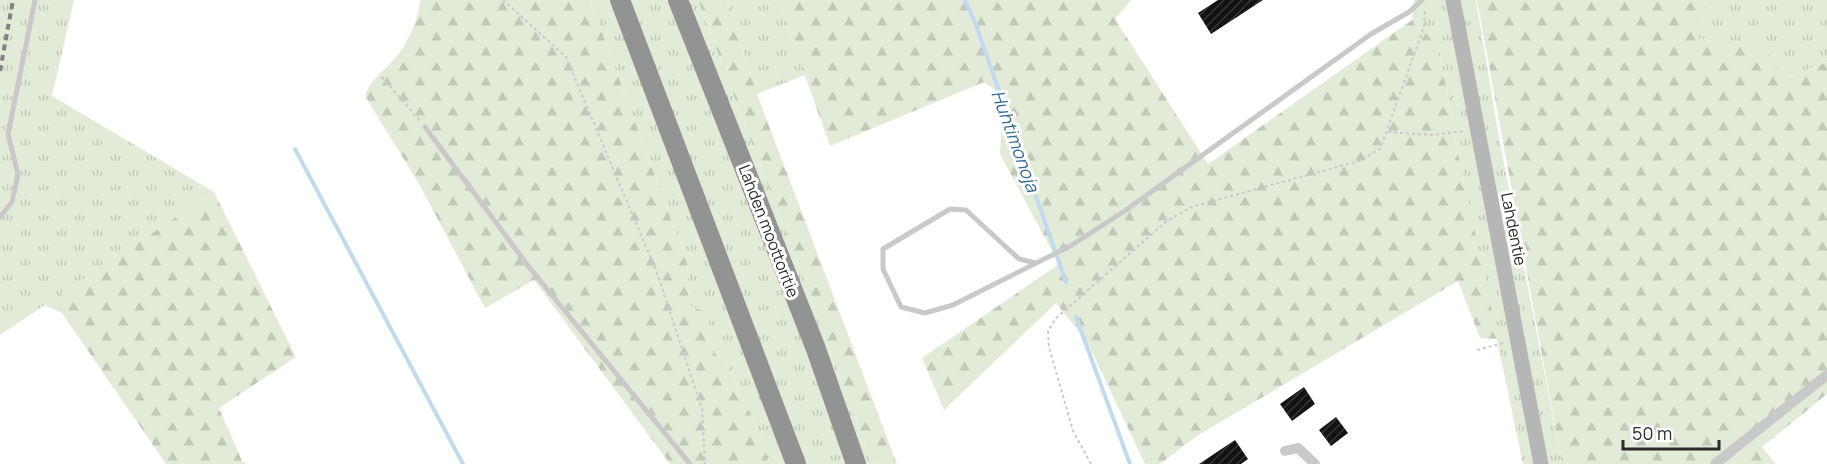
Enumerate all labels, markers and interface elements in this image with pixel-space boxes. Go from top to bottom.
water label: Huhtimonoja [986,86,1046,196]
street label: Lahden moottoritie [734,161,804,301]
street label: Lahdentie [1496,191,1532,267]
scale bar [1623,413,1719,451]
text: 50 m [1632,421,1672,445]

